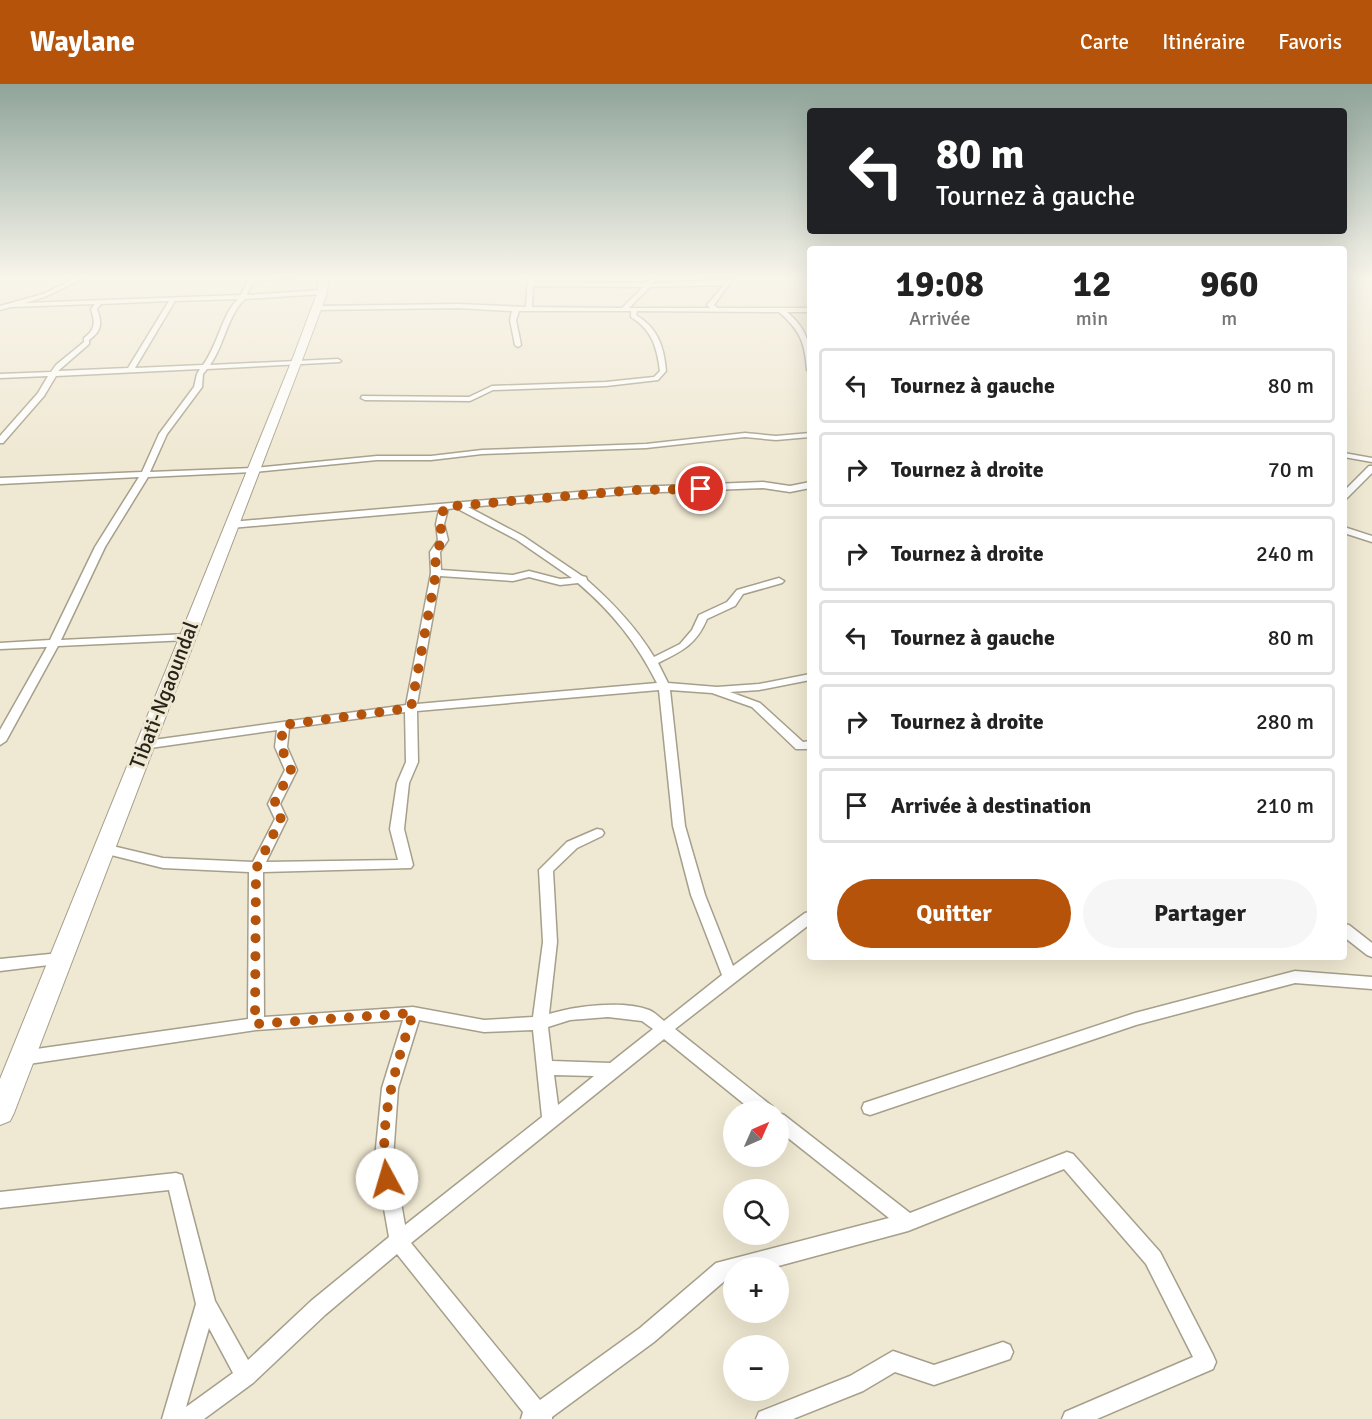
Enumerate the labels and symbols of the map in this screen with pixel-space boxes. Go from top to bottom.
pin [675,463,726,514]
street label: Tibati-Ngaoundal [124,618,204,772]
north arrow [723,1101,789,1167]
position arrow [355,1147,419,1211]

